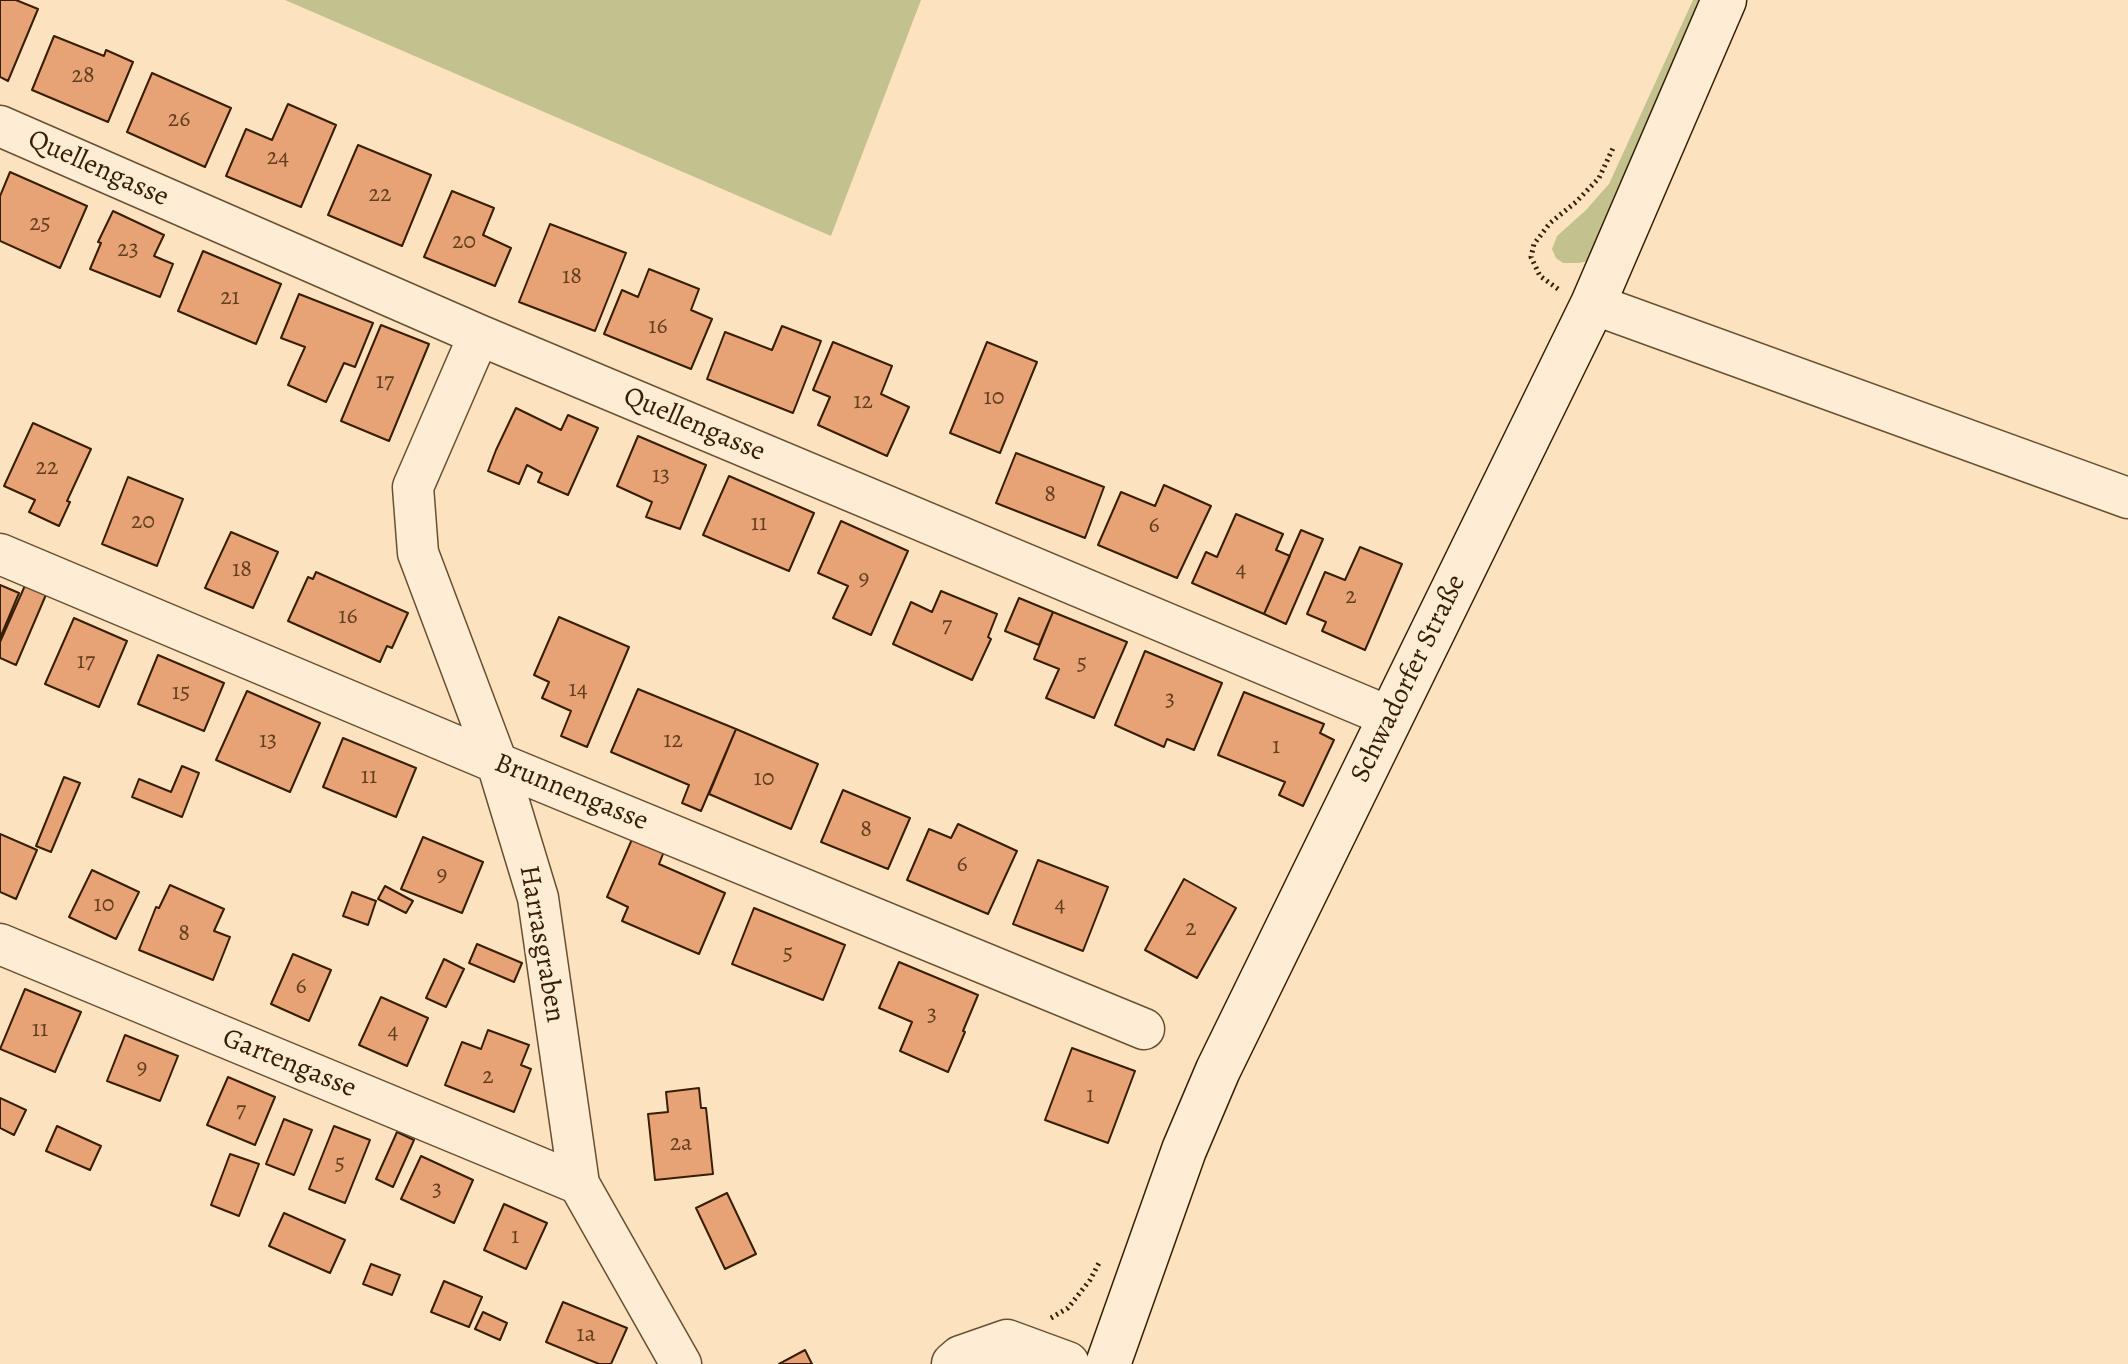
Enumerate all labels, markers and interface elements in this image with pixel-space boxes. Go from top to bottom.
house number: 28 [71,62,95,90]
house number: 26 [168,106,190,134]
street label: Quellengasse [22,123,174,215]
house number: 24 [267,144,289,172]
house number: 22 [369,181,391,209]
house number: 25 [29,210,51,238]
house number: 20 [452,228,476,256]
house number: 23 [117,236,139,264]
house number: 18 [562,263,582,291]
house number: 21 [220,284,240,312]
house number: 16 [648,313,668,341]
house number: 17 [376,368,394,396]
street label: Quellengasse [618,380,770,470]
house number: 10 [984,384,1004,412]
house number: 12 [853,388,873,416]
house number: 22 [36,454,58,482]
house number: 13 [652,462,670,490]
house number: 8 [1044,481,1056,509]
house number: 20 [131,508,155,536]
house number: 11 [751,510,767,538]
house number: 6 [1148,512,1160,540]
house number: 18 [232,556,252,584]
house number: 4 [1236,556,1246,584]
house number: 9 [859,565,869,593]
street label: Schwadorfer Straße [1344,570,1474,788]
house number: 2 [1345,583,1357,611]
house number: 16 [338,603,358,631]
house number: 7 [942,612,952,640]
house number: 17 [77,648,95,676]
house number: 5 [1077,650,1087,678]
house number: 14 [568,676,588,704]
house number: 15 [172,679,190,707]
house number: 3 [1165,686,1175,714]
house number: 13 [259,727,277,755]
house number: 12 [663,727,683,755]
house number: 1 [1272,733,1280,761]
street label: Brunnengasse [489,747,653,839]
house number: 11 [361,763,377,791]
house number: 10 [754,765,774,793]
house number: 8 [860,816,872,844]
house number: 6 [956,851,968,879]
house number: 9 [437,861,447,889]
street label: Harrasgraben [511,863,571,1025]
house number: 10 [94,891,114,919]
house number: 4 [1055,891,1065,919]
house number: 2 [1185,915,1197,943]
house number: 8 [178,920,190,948]
house number: 5 [783,940,793,968]
house number: 6 [295,973,307,1001]
house number: 3 [927,1001,937,1029]
house number: 11 [32,1016,48,1044]
house number: 4 [388,1018,398,1046]
street label: Gartengasse [217,1022,361,1106]
house number: 9 [137,1054,147,1082]
house number: 2 [482,1063,494,1091]
house number: 1 [1086,1082,1094,1110]
house number: 7 [236,1097,246,1125]
house number: 2a [670,1130,692,1158]
house number: 5 [335,1150,345,1178]
house number: 3 [432,1176,442,1204]
house number: 1 [511,1223,519,1251]
house number: 1a [576,1321,596,1349]

